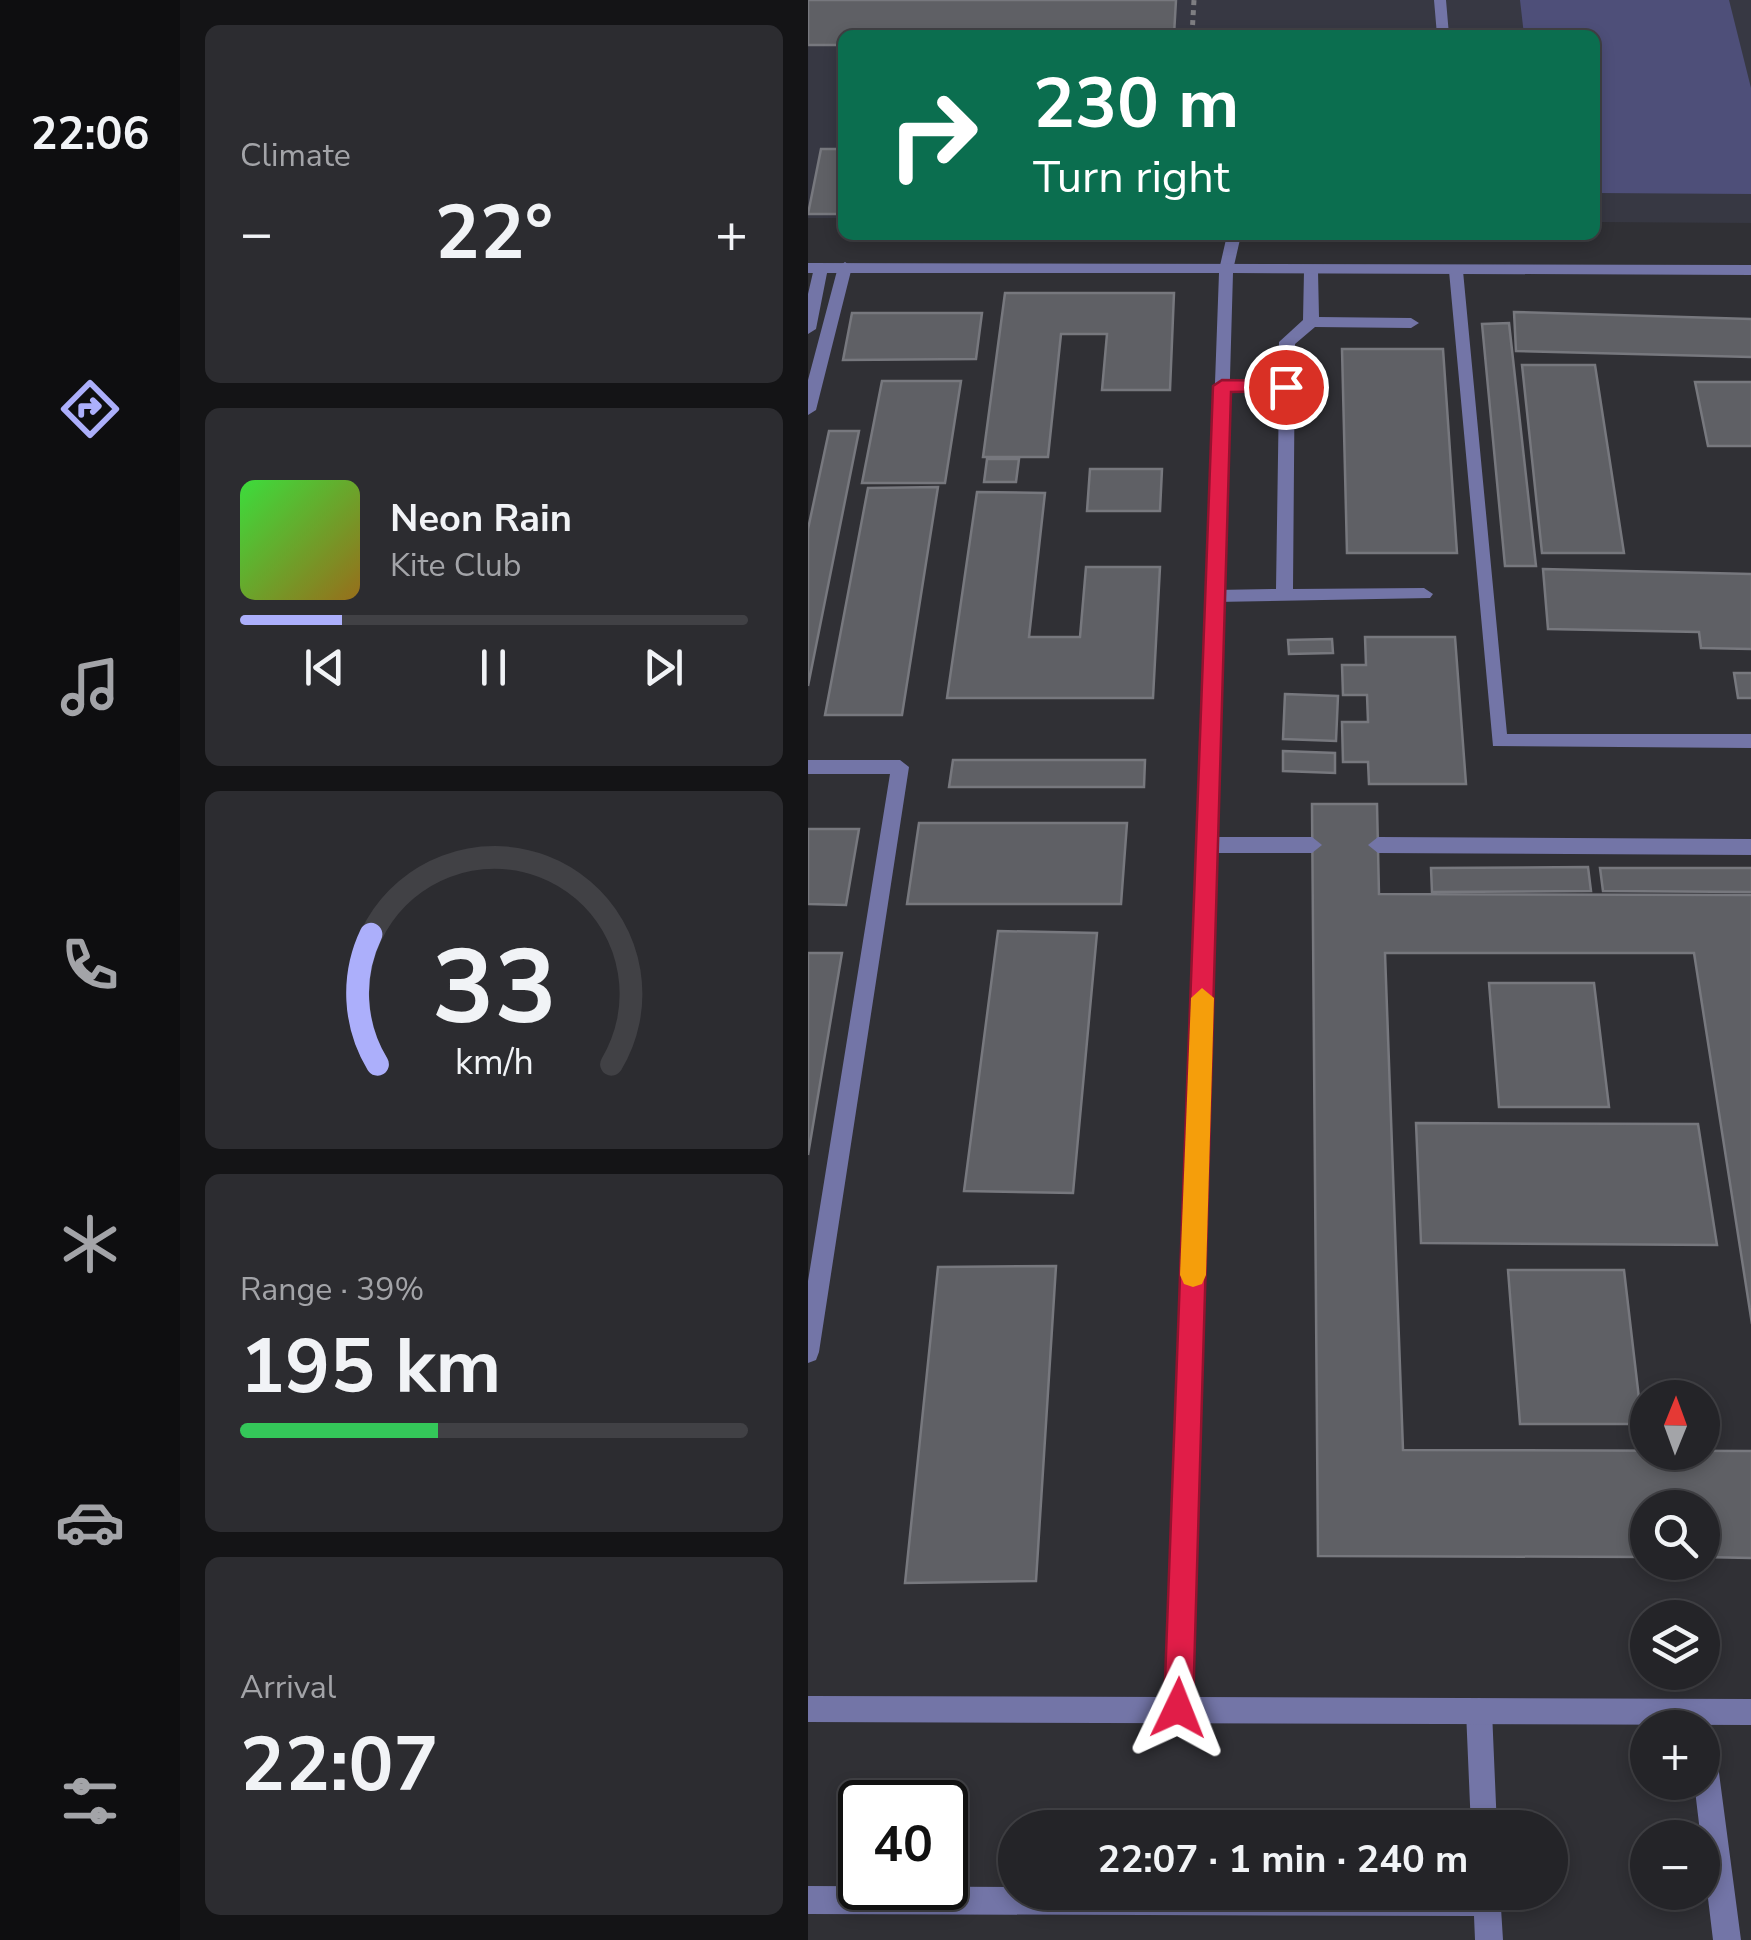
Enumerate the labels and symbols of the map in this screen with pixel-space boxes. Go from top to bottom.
pin [1244,345,1329,430]
north arrow [1630,1380,1720,1470]
position arrow [1126,1656,1230,1760]
speed limit sign: 40 [838,1780,968,1910]

